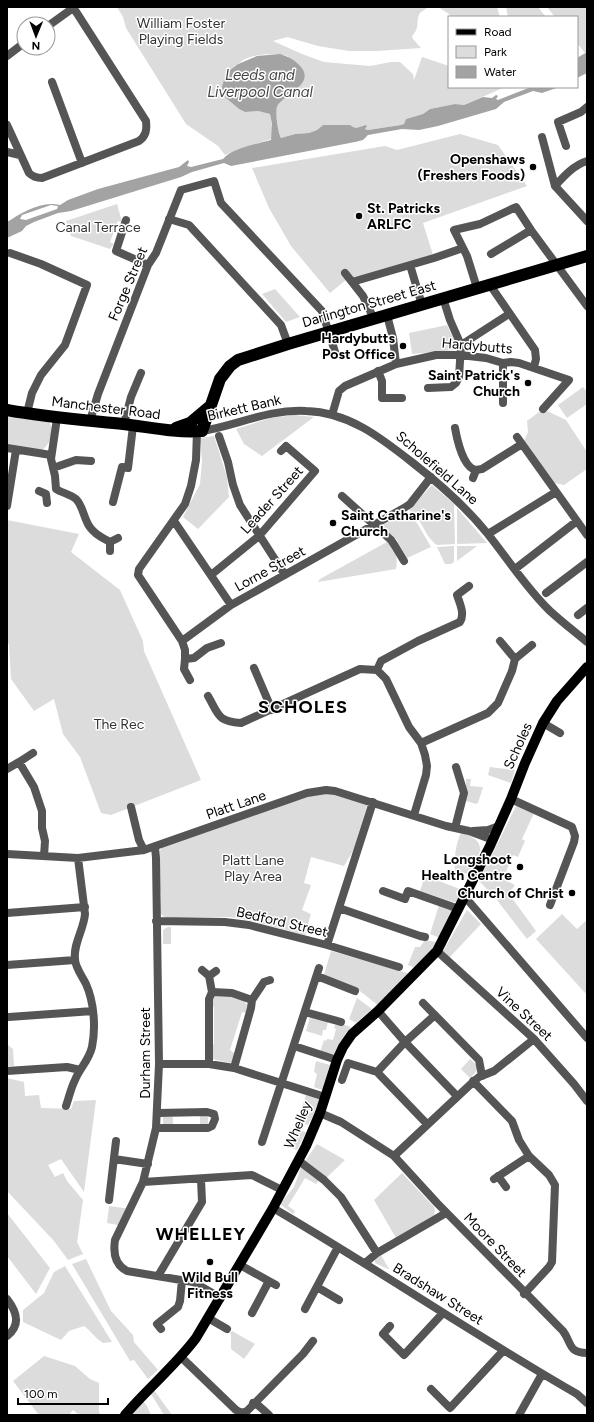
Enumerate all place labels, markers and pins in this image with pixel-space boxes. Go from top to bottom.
place label: Openshaws (Freshers Foods) [417,151,525,184]
marker: Openshaws (Freshers Foods) [528,162,538,172]
place label: St. Patricks ARLFC [367,200,440,233]
marker: St. Patricks ARLFC [354,211,364,221]
place label: Hardybutts Post Office [321,330,395,363]
marker: Hardybutts Post Office [398,341,408,351]
place label: Saint Patrick's Church [428,367,520,400]
marker: Saint Patrick's Church [523,378,533,388]
place label: Saint Catharine's Church [341,507,451,540]
marker: Saint Catharine's Church [328,518,338,528]
place label: Longshoot Health Centre [421,851,512,884]
marker: Longshoot Health Centre [515,862,525,872]
place label: Church of Christ [457,885,564,902]
marker: Church of Christ [567,888,577,898]
marker: Wild Bull Fitness [205,1257,215,1267]
place label: Wild Bull Fitness [182,1269,238,1302]

